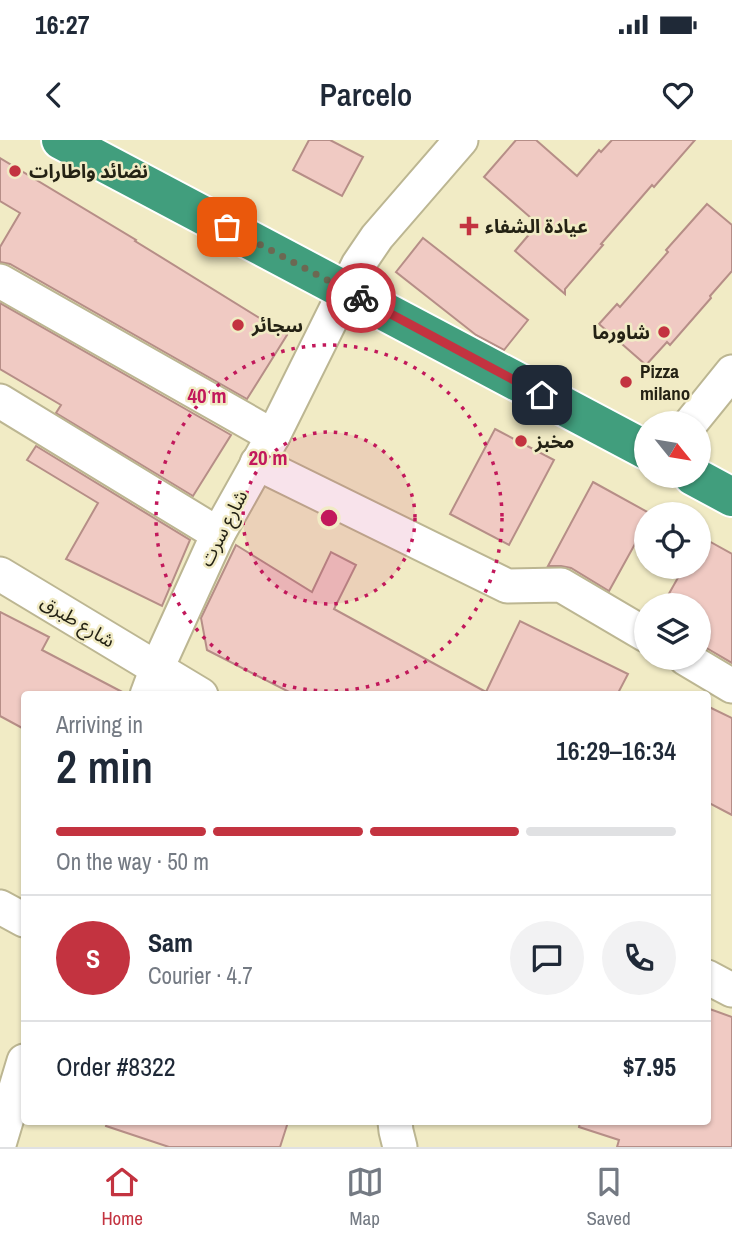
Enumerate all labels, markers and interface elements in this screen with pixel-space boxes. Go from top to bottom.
text: 16:27 [35,7,90,42]
text: Parcelo [320,73,412,116]
icon: back [35,76,73,114]
icon: heart [659,76,697,114]
place label: نضائد واطارات [29,158,148,184]
marker: نضائد واطارات [7,163,23,179]
pin [197,197,257,257]
icon: bag [208,208,246,246]
place label: عيادة الشفاء [485,213,588,239]
marker: عيادة الشفاء [459,216,479,236]
courier [326,263,396,333]
icon: bike [342,279,380,317]
place label: سجائر [251,312,303,338]
marker: سجائر [230,317,246,333]
place label: شاورما [592,319,650,345]
marker: شاورما [656,324,672,340]
place label: Pizza milano [640,358,690,406]
pin [512,365,572,425]
marker: Pizza milano [618,374,634,390]
icon: home [523,376,561,414]
text: 40 m [187,381,227,410]
north arrow [634,411,710,488]
map controls [634,411,711,670]
place label: مخبز [534,428,574,454]
marker: مخبز [513,433,529,449]
text: 20 m [248,443,288,472]
street label: شارع سرت [193,485,254,571]
button: locate [634,502,711,579]
centre of rings [317,506,341,530]
street label: شارع طبرق [35,589,120,654]
button: layers [634,593,711,670]
text: Arriving in [56,709,143,740]
text: 16:29–16:34 [556,733,676,768]
text: 2 min [56,735,153,797]
text: On the way · 50 m [56,846,209,877]
button: chat [510,921,584,995]
button: phone [602,921,676,995]
text: Sam [148,925,193,960]
text: S [86,941,100,976]
text: Courier · 4.7 [148,960,253,991]
text: Order #8322 [56,1049,176,1084]
text: $7.95 [623,1049,676,1084]
tab: Home [101,1163,143,1231]
tab: Map [346,1163,384,1231]
tab: Saved [586,1163,631,1231]

